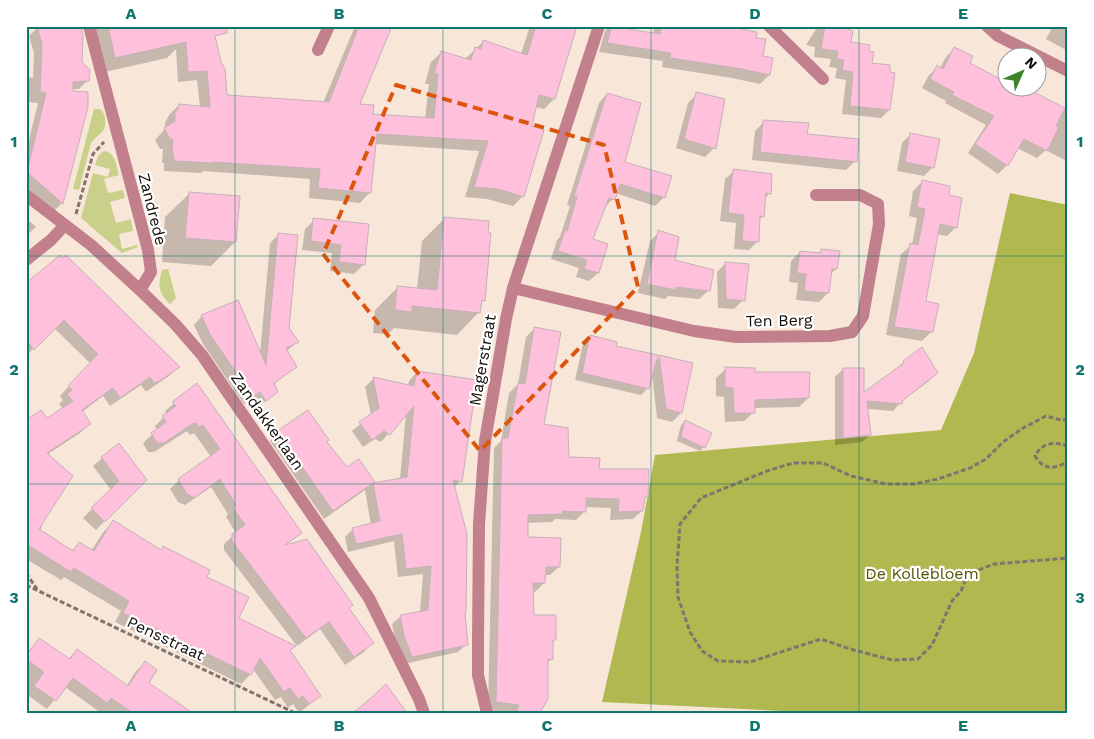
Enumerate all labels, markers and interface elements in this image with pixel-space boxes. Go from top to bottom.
text: A [126,4,137,23]
text: B [334,4,345,23]
text: C [542,4,553,23]
text: D [749,4,761,23]
text: E [958,4,968,23]
north arrow [996,48,1046,98]
text: N [1022,53,1041,72]
text: 1 [11,132,17,151]
text: 1 [1077,132,1083,151]
street label: Zandrede [134,171,171,247]
street label: Ten Berg [745,310,813,331]
street label: Magerstraat [465,313,500,407]
text: 2 [9,360,19,379]
text: 2 [1075,360,1085,379]
street label: Zandakkerlaan [227,369,308,474]
park label: De Kollebloem [865,564,979,583]
text: 3 [9,588,19,607]
text: 3 [1075,588,1085,607]
street label: Pensstraat [124,612,208,665]
text: A [126,716,137,735]
text: B [334,716,345,735]
text: C [542,716,553,735]
text: D [749,716,761,735]
text: E [958,716,968,735]

